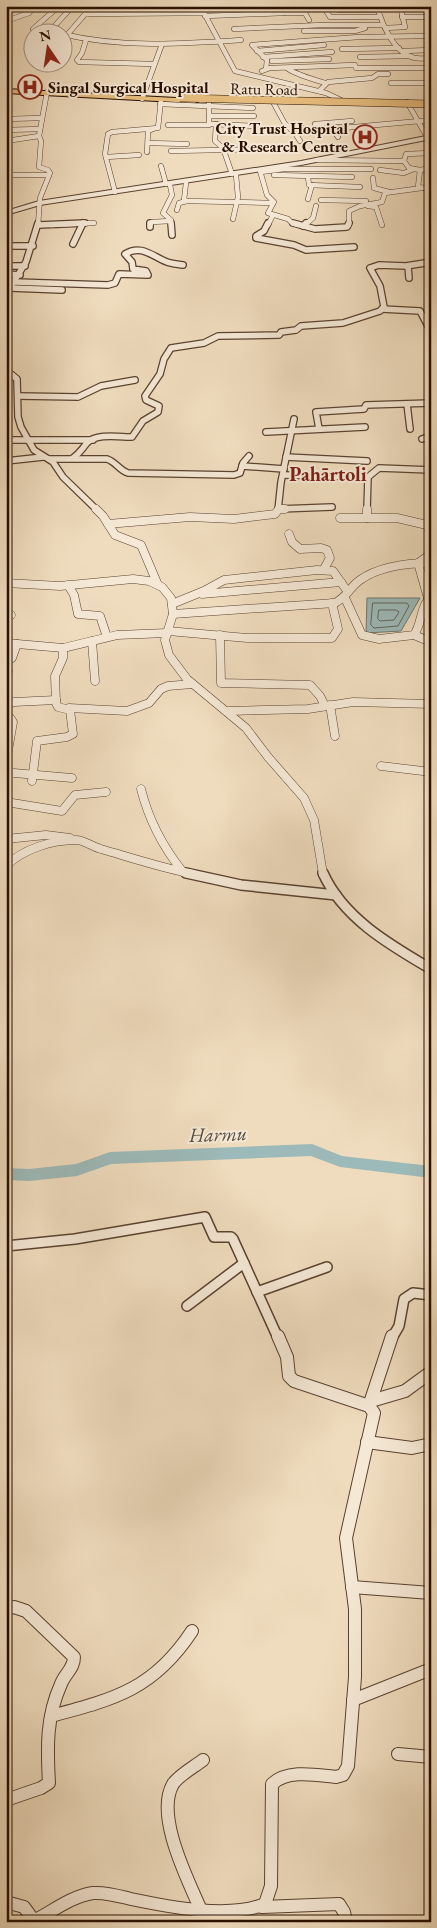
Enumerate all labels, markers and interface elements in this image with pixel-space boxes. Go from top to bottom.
north arrow [22,22,72,72]
text: N [38,25,53,45]
hospital icon: Singal Surgical Hospital [17,74,43,100]
place label: Singal Surgical Hospital [48,77,209,98]
street label: Ratu Road [230,78,299,100]
place label: City Trust Hospital & Research Centre [216,118,348,157]
hospital icon: City Trust Hospital & Research Centre [352,124,378,150]
district label: Pahārtoli [289,461,367,487]
water label: Harmu [188,1120,247,1148]

